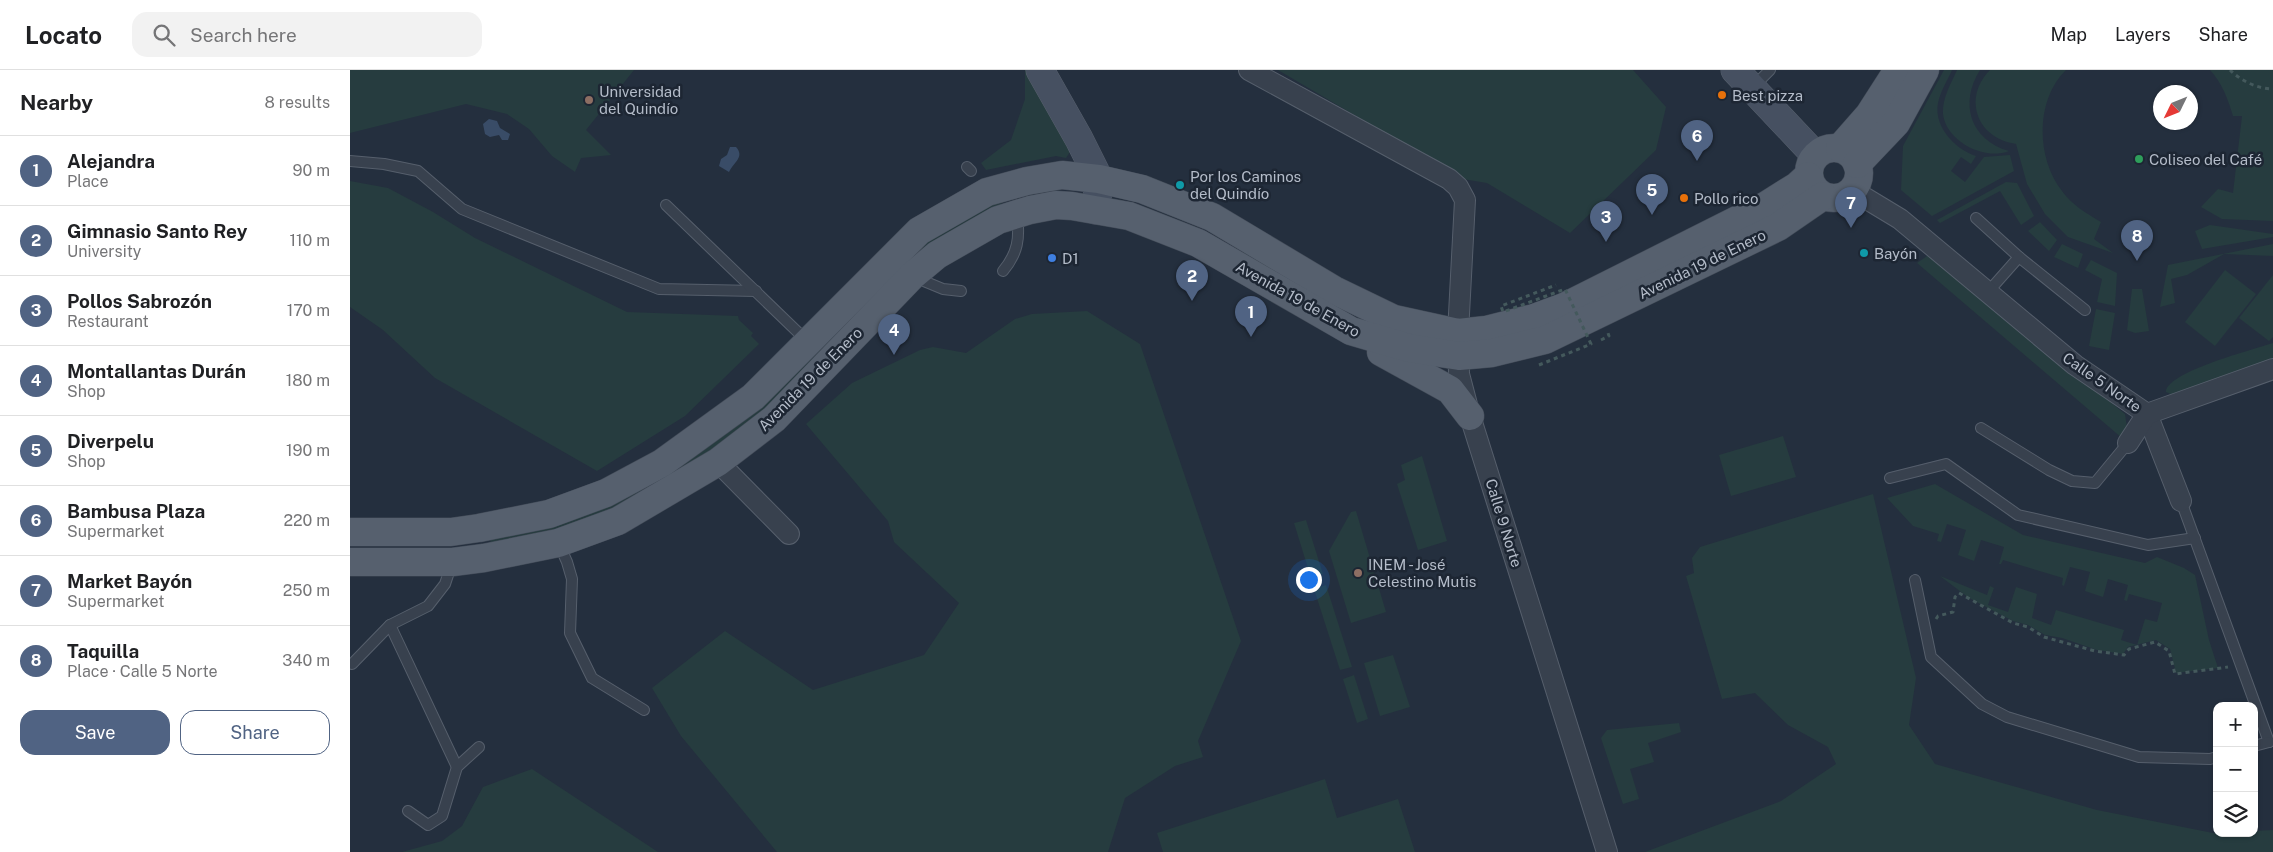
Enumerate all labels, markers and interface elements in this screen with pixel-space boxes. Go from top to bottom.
search box [132,12,482,57]
text: Locato [25,21,102,49]
icon: search [150,21,178,49]
text: Search here [190,24,297,46]
text: Map [2051,24,2087,45]
text: Layers [2115,24,2171,45]
text: Share [2199,24,2248,45]
place label: Universidad del Quindío [599,83,681,117]
north arrow [2153,85,2198,130]
place label: Best pizza [1732,87,1803,104]
marker: Best pizza [1716,89,1728,101]
text: Nearby [20,90,93,115]
text: 8 results [265,93,330,112]
marker: Universidad del Quindío [583,94,595,106]
pin: 6 [1681,120,1713,161]
text: Alejandra [67,150,155,172]
place label: Coliseo del Café [2149,151,2262,168]
marker: Coliseo del Café [2133,153,2145,165]
text: 1 [33,161,39,180]
text: 90 m [293,161,330,180]
place label: Por los Caminos del Quindío [1190,168,1301,202]
text: Place [67,172,109,191]
pin: 5 [1636,174,1668,215]
marker: Por los Caminos del Quindío [1174,179,1186,191]
pin: 7 [1835,187,1867,228]
place label: Pollo rico [1694,190,1759,207]
marker: Pollo rico [1678,192,1690,204]
pin: 3 [1590,201,1622,242]
text: Gimnasio Santo Rey [67,220,247,242]
pin: 8 [2121,220,2153,261]
street label: Avenida 19 de Enero [1636,226,1768,302]
text: 2 [31,231,41,250]
text: 110 m [289,231,330,250]
text: University [67,242,141,261]
place label: Bayón [1874,245,1917,262]
marker: Bayón [1858,247,1870,259]
place label: D1 [1062,250,1079,267]
marker: D1 [1046,252,1058,264]
street label: Avenida 19 de Enero [1233,257,1363,341]
pin: 2 [1176,260,1208,301]
text: Pollos Sabrozón [67,290,212,312]
pin: 1 [1235,296,1267,337]
text: 3 [31,301,41,320]
text: 170 m [287,301,330,320]
text: Restaurant [67,312,149,331]
pin: 4 [878,314,910,355]
street label: Avenida 19 de Enero [755,324,865,434]
street label: Calle 5 Norte [2060,349,2144,415]
text: Montallantas Durán [67,360,246,382]
text: 4 [31,371,41,390]
text: 180 m [286,371,330,390]
text: Shop [67,382,106,401]
text: Diverpelu [67,430,154,452]
text: 5 [31,441,41,460]
text: 190 m [286,441,330,460]
text: Shop [67,452,106,471]
street label: Calle 9 Norte [1482,477,1526,569]
text: Bambusa Plaza [67,500,205,522]
text: 6 [31,511,41,530]
text: 220 m [283,511,330,530]
text: Supermarket [67,522,164,541]
place label: INEM - José Celestino Mutis [1368,556,1476,590]
your location [1296,567,1322,593]
marker: INEM - José Celestino Mutis [1352,567,1364,579]
text: Market Bayón [67,570,192,592]
text: 7 [31,581,41,600]
text: 250 m [283,581,330,600]
text: Supermarket [67,592,164,611]
text: Taquilla [67,640,139,662]
text: 8 [31,651,41,670]
text: 340 m [282,651,330,670]
text: Place · Calle 5 Norte [67,662,218,681]
map controls [2213,702,2258,837]
button: + [2213,702,2258,747]
button: Save [20,710,170,755]
button: Share [180,710,330,755]
button: − [2213,747,2258,792]
button: layers [2213,792,2258,837]

